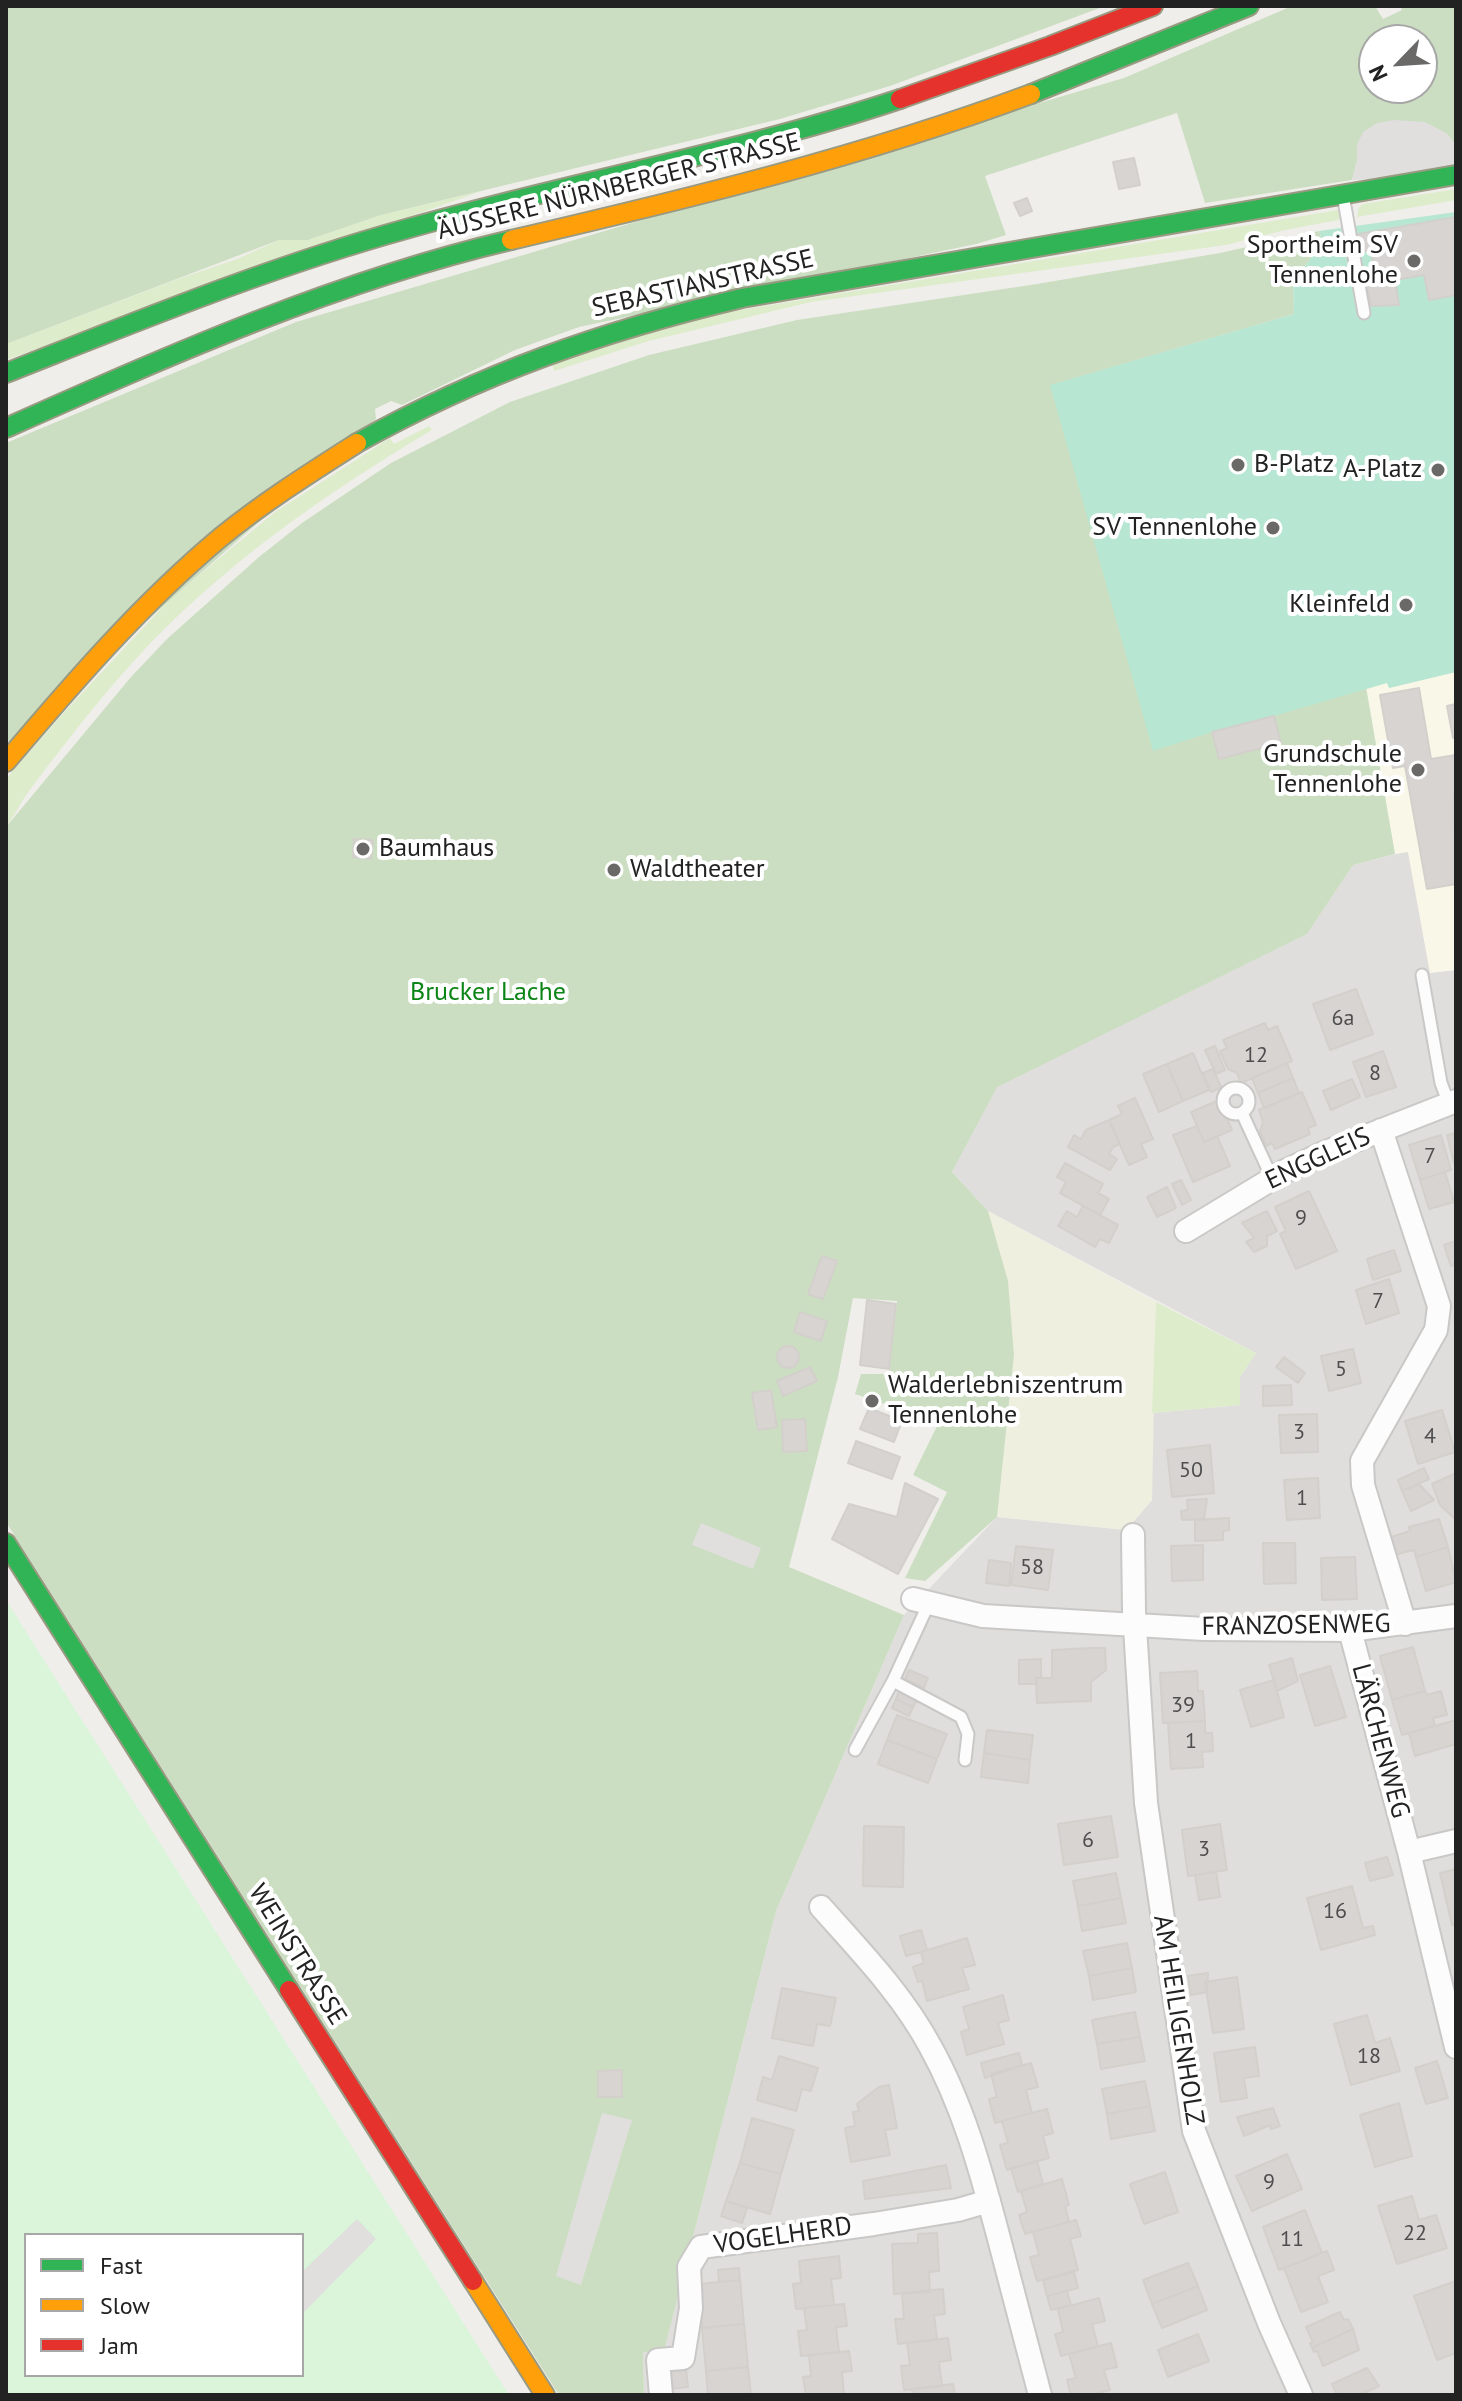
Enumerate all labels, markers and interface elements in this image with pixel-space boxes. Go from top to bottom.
north arrow [1358,24,1438,104]
text: N [1362,61,1394,86]
street label: ÄUSSERE NÜRNBERGER STRASSE [434,127,804,247]
place label: Sportheim SV Tennenlohe [1247,230,1398,292]
street label: SEBASTIANSTRASSE [589,243,817,325]
marker: Sportheim SV Tennenlohe [1405,252,1423,270]
place label: B-Platz [1254,449,1334,481]
place label: A-Platz [1343,454,1422,486]
marker: B-Platz [1229,456,1247,474]
marker: A-Platz [1429,461,1447,479]
place label: SV Tennenlohe [1092,512,1257,544]
marker: SV Tennenlohe [1264,519,1282,537]
place label: Kleinfeld [1289,589,1390,621]
marker: Kleinfeld [1397,596,1415,614]
place label: Grundschule Tennenlohe [1263,739,1402,800]
marker: Grundschule Tennenlohe [1409,761,1427,779]
place label: Baumhaus [379,833,494,865]
marker: Baumhaus [354,840,372,858]
place label: Waldtheater [630,854,765,886]
marker: Waldtheater [605,861,623,879]
park label: Brucker Lache [410,977,566,1009]
house number: 6a [1332,1006,1354,1032]
house number: 12 [1244,1043,1268,1069]
house number: 8 [1369,1061,1381,1087]
street label: ENGGLEIS [1261,1121,1375,1197]
house number: 7 [1424,1144,1436,1170]
house number: 9 [1295,1206,1307,1232]
house number: 7 [1372,1289,1384,1315]
house number: 5 [1335,1357,1347,1383]
place label: Walderlebniszentrum Tennenlohe [888,1370,1123,1432]
marker: Walderlebniszentrum Tennenlohe [863,1392,881,1410]
house number: 3 [1293,1420,1305,1446]
house number: 4 [1424,1424,1436,1450]
house number: 50 [1179,1458,1203,1484]
house number: 1 [1296,1486,1308,1512]
house number: 58 [1020,1555,1044,1581]
street label: FRANZOSENWEG [1201,1609,1391,1643]
street label: LÄRCHENWEG [1344,1661,1416,1821]
house number: 39 [1171,1693,1195,1719]
house number: 1 [1185,1729,1197,1755]
house number: 6 [1082,1828,1094,1854]
house number: 3 [1198,1837,1210,1863]
street label: WEINSTRASSE [241,1879,353,2031]
house number: 16 [1323,1899,1347,1925]
street label: AM HEILIGENHOLZ [1146,1913,1210,2127]
house number: 18 [1357,2044,1381,2070]
house number: 9 [1263,2170,1275,2196]
street label: VOGELHERD [712,2211,854,2261]
house number: 22 [1403,2221,1427,2247]
house number: 11 [1280,2227,1304,2253]
legend [24,2233,304,2377]
text: Fast [100,2250,143,2281]
text: Slow [100,2290,150,2321]
text: Jam [100,2330,138,2361]

